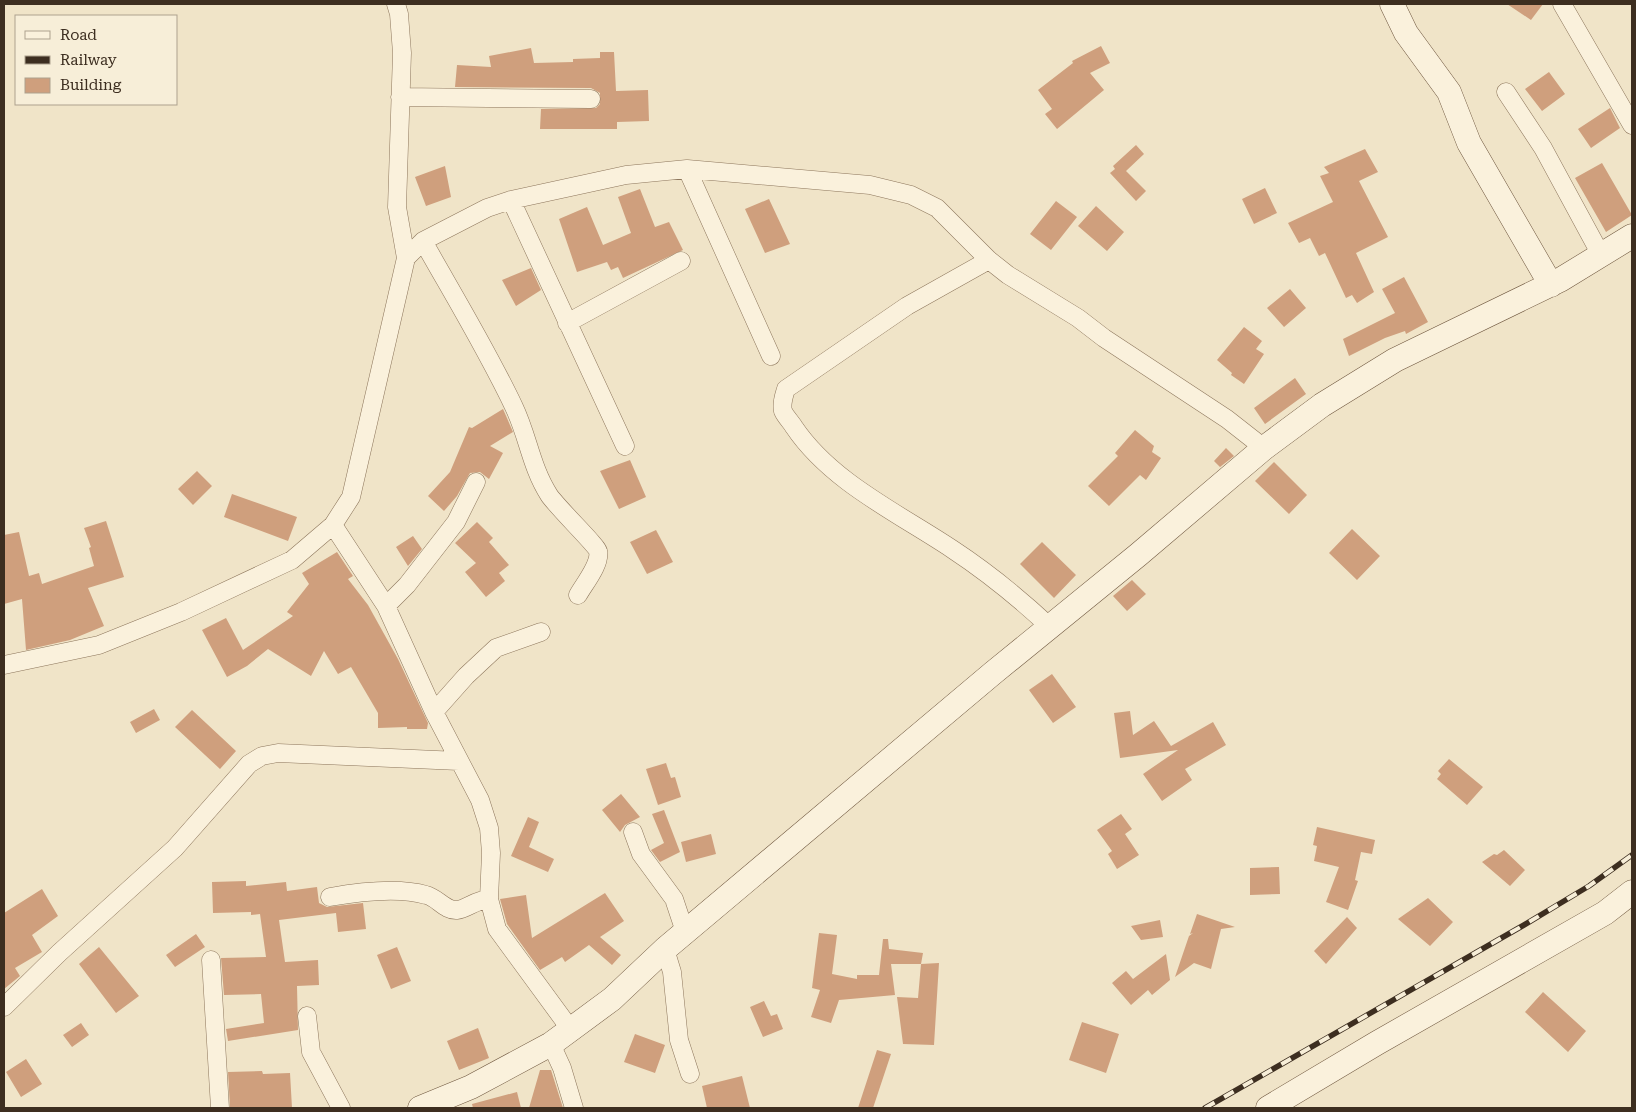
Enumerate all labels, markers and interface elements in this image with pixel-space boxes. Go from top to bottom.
legend [15,15,178,105]
text: Road [60,26,97,44]
text: Railway [60,51,117,69]
text: Building [60,76,122,94]

